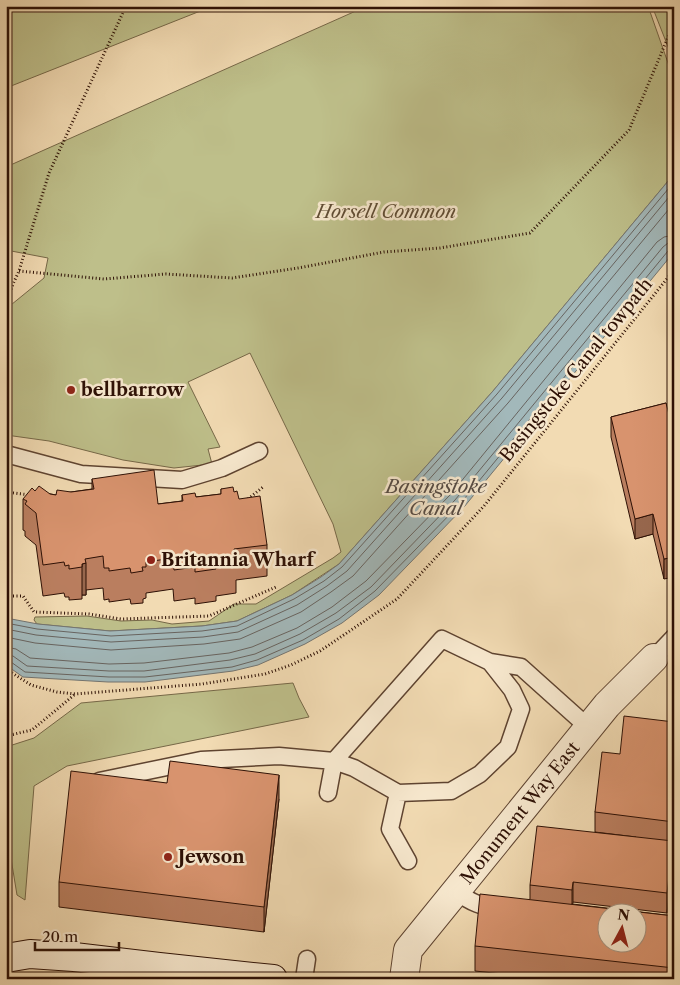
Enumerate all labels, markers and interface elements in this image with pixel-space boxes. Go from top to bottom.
park label: Horsell Common [314,201,456,223]
street label: Basingstoke Canal towpath [495,274,657,466]
place label: bellbarrow [80,379,185,401]
marker: bellbarrow [65,384,77,396]
water label: Basingstoke Canal [383,475,487,520]
place label: Britannia Wharf [161,549,316,571]
marker: Britannia Wharf [145,554,157,566]
street label: Monument Way East [456,737,585,889]
place label: Jewson [175,846,245,868]
marker: Jewson [162,851,174,863]
north arrow [598,902,648,952]
text: N [616,905,631,925]
scale bar [35,920,119,952]
text: 20 m [42,927,78,946]

